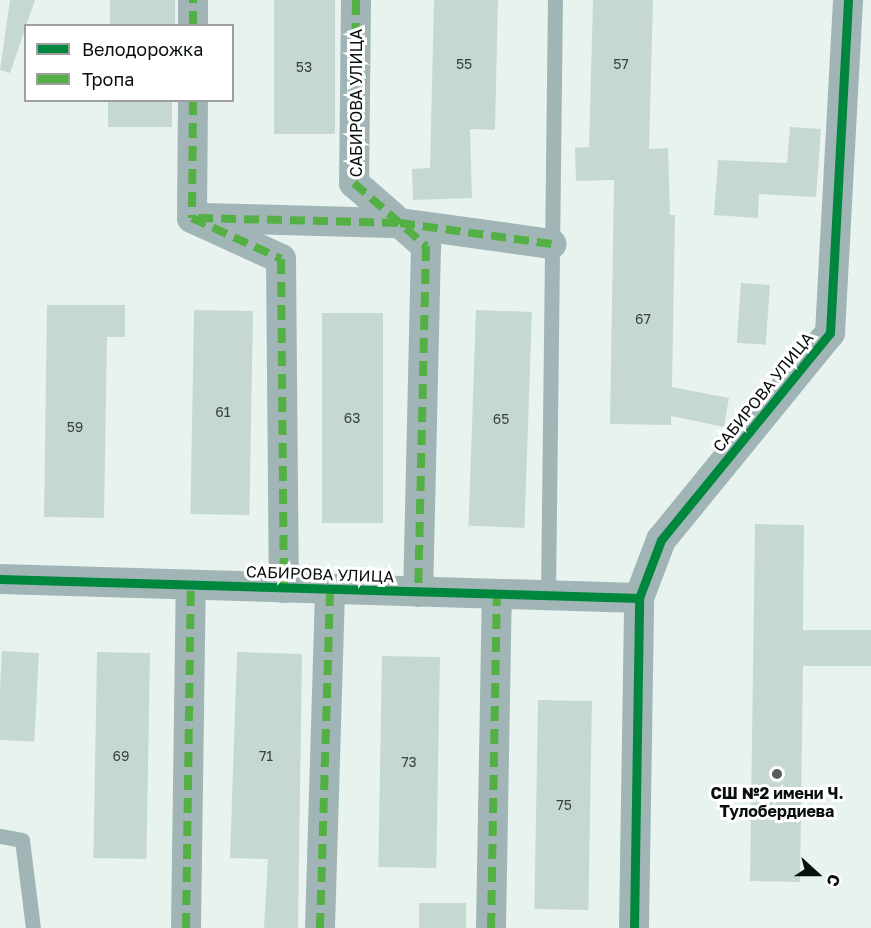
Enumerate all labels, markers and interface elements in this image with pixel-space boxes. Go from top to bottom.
legend [24,24,234,102]
street label: САБИРОВА УЛИЦА [346,29,366,177]
text: Велодорожка [82,38,203,60]
house number: 55 [456,56,472,72]
house number: 57 [613,56,629,72]
house number: 53 [296,59,312,75]
text: Тропа [82,68,134,90]
house number: 67 [635,311,651,327]
street label: САБИРОВА УЛИЦА [709,328,817,456]
house number: 61 [215,404,231,420]
house number: 63 [344,410,360,426]
house number: 65 [493,411,509,427]
house number: 59 [67,419,83,435]
street label: САБИРОВА УЛИЦА [246,562,394,586]
house number: 69 [113,748,129,764]
house number: 71 [259,748,273,764]
house number: 73 [401,754,417,770]
marker: СШ №2 имени Ч. Тулобердиева [770,767,784,781]
place label: СШ №2 имени Ч. Тулобердиева [710,783,844,821]
house number: 75 [556,797,572,813]
north arrow [787,844,847,904]
text: С [822,872,845,889]

